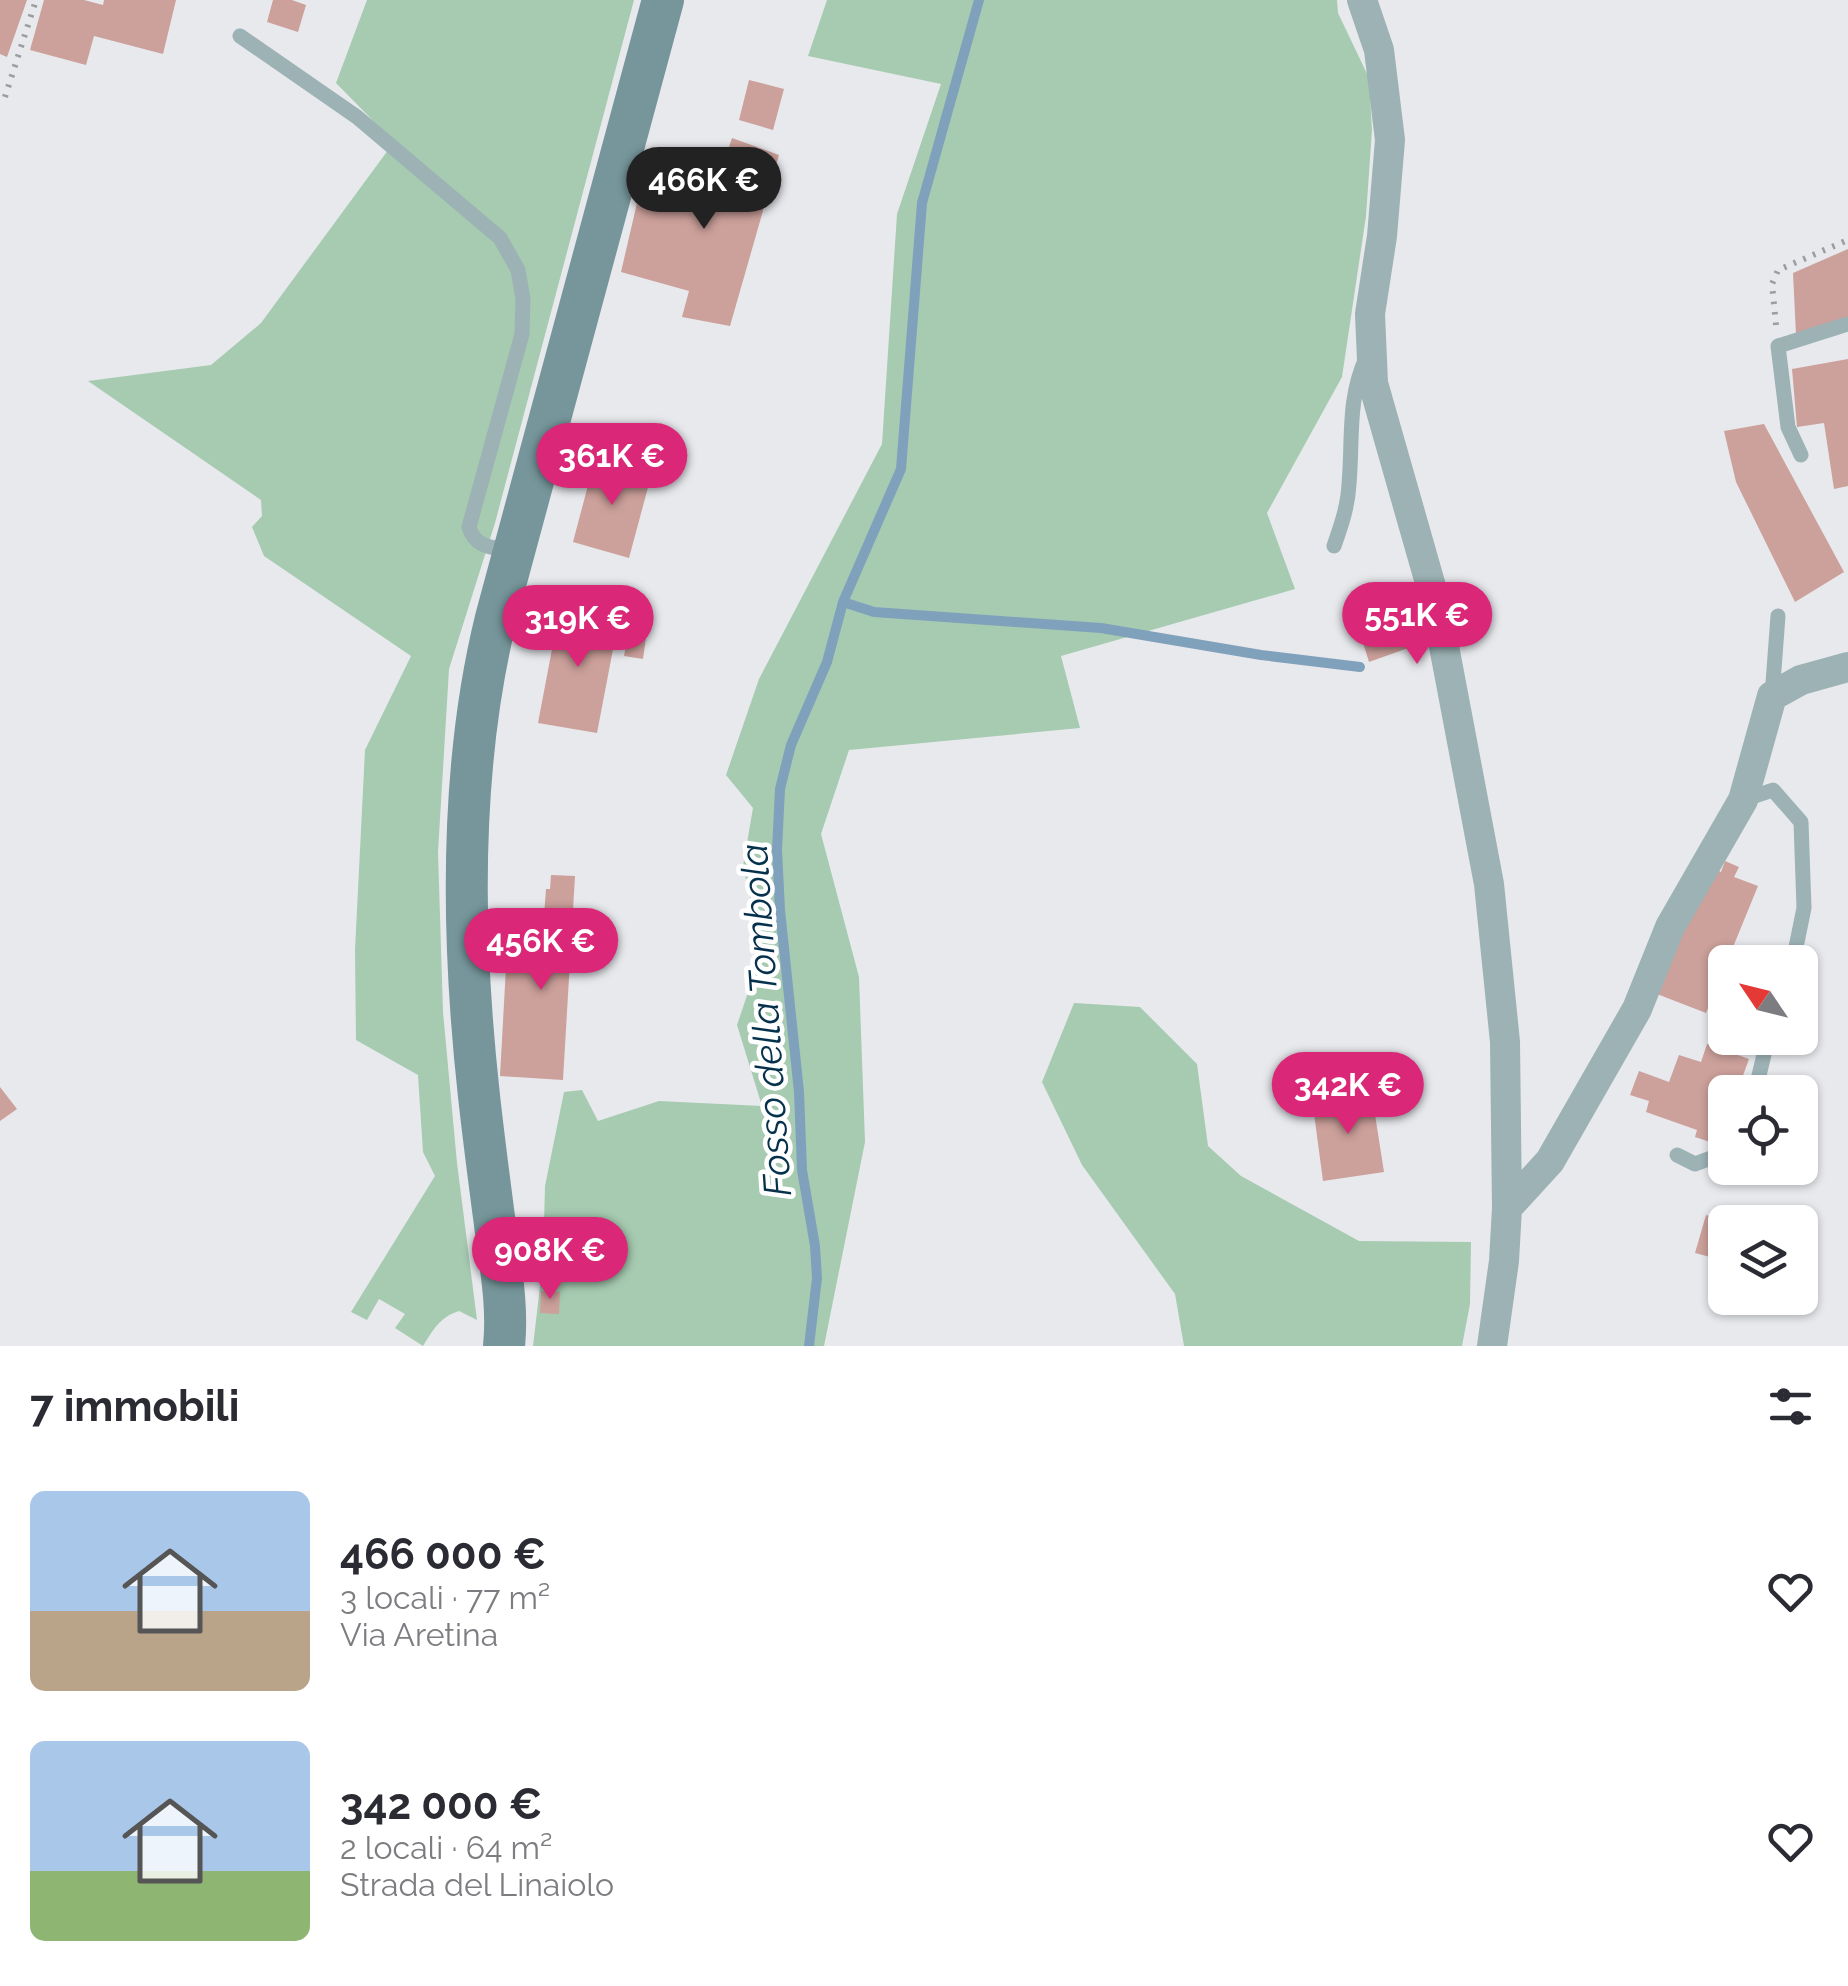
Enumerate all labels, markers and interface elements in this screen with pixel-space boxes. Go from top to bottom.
pin: 466K € [623,147,785,232]
text: 466K € [648,161,760,198]
pin: 361K € [531,423,693,508]
text: 361K € [558,437,666,474]
pin: 551K € [1336,582,1498,667]
pin: 319K € [497,585,659,670]
text: 551K € [1364,596,1470,633]
text: 319K € [525,599,631,636]
water label: Fosso della Tombola [731,842,800,1198]
pin: 456K € [460,908,622,993]
text: 456K € [486,922,596,959]
north arrow [1708,945,1818,1055]
map controls [1708,945,1818,1315]
pin: 342K € [1267,1052,1429,1137]
text: 342K € [1294,1066,1402,1103]
button: locate [1708,1075,1818,1185]
button: layers [1708,1205,1818,1315]
pin: 908K € [469,1217,631,1302]
text: 908K € [494,1231,606,1268]
icon: filters [1763,1379,1818,1434]
text: 7 immobili [30,1382,239,1431]
text: 466 000 € [340,1530,546,1579]
icon: home [110,1531,230,1651]
icon: heart [1763,1564,1818,1619]
text: 3 locali · 77 m² [340,1579,550,1616]
text: Via Aretina [340,1616,498,1653]
text: 342 000 € [340,1780,542,1829]
icon: home [110,1781,230,1901]
icon: heart [1763,1814,1818,1869]
text: 2 locali · 64 m² [340,1829,552,1866]
text: Strada del Linaiolo [340,1866,614,1903]

